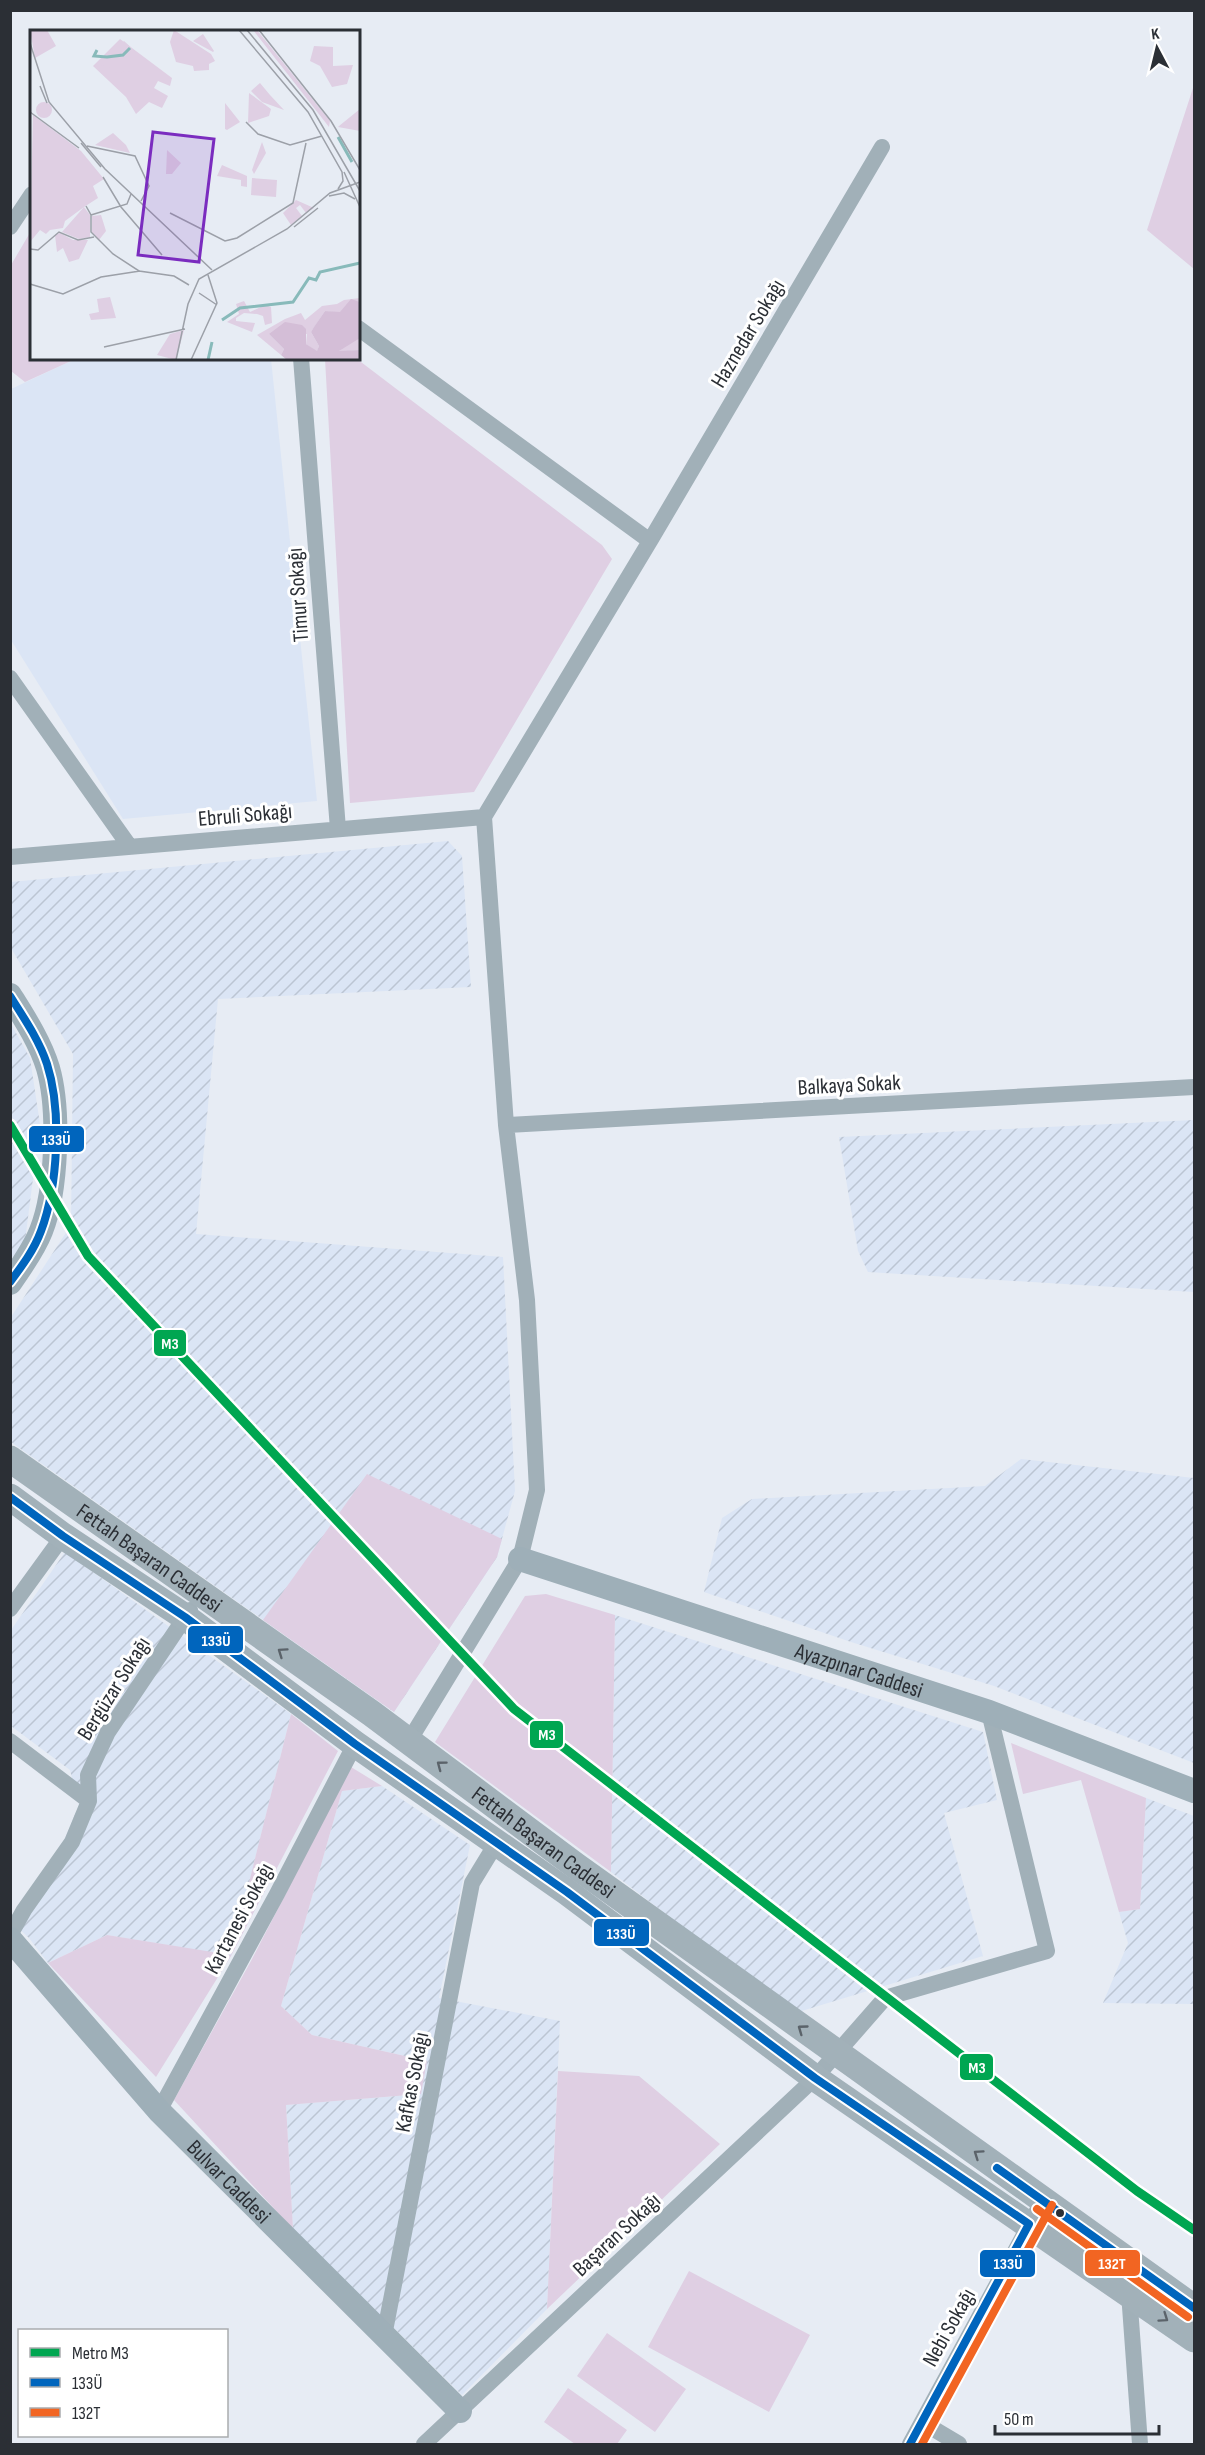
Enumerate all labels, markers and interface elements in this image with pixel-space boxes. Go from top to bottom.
north arrow [1127,18,1187,78]
text: K [1150,25,1161,45]
inset map [30,30,360,360]
street label: Haznedar Sokağı [705,275,791,393]
street label: Timur Sokağı [282,547,315,643]
street label: Ebruli Sokağı [197,798,293,833]
street label: Balkaya Sokak [797,1069,902,1102]
line badge: 133Ü [28,1125,85,1153]
text: 133Ü [42,1131,70,1150]
line badge: M3 [153,1329,187,1357]
text: M3 [161,1335,179,1354]
street label: Fettah Başaran Caddesi [71,1498,227,1619]
line badge: 133Ü [187,1625,244,1654]
street label: Bergüzar Sokağı [72,1632,157,1745]
text: 133Ü [202,1632,230,1651]
street label: Ayazpınar Caddesi [791,1637,926,1705]
one-way arrow [278,1648,289,1659]
line badge: M3 [529,1720,564,1749]
text: M3 [538,1726,556,1745]
one-way arrow [437,1761,448,1772]
street label: Fettah Başaran Caddesi [466,1781,620,1905]
street label: Kartanesi Sokağı [199,1859,280,1979]
line badge: 133Ü [593,1918,650,1947]
text: 133Ü [607,1925,635,1944]
one-way arrow [797,2025,808,2036]
street label: Kafkas Sokağı [390,2030,435,2135]
line badge: M3 [959,2053,994,2081]
text: M3 [968,2059,986,2078]
street label: Bulvar Caddesi [181,2135,276,2230]
one-way arrow [973,2150,984,2161]
street label: Başaran Sokağı [568,2188,667,2283]
unlabelled marker [1054,2207,1066,2219]
line badge: 133Ü [979,2249,1036,2278]
line badge: 132T [1084,2249,1141,2277]
text: 133Ü [994,2255,1022,2274]
text: 132T [1098,2255,1126,2274]
street label: Nebi Sokağı [917,2284,982,2371]
one-way arrow [1157,2311,1168,2322]
legend [18,2329,228,2437]
text: Metro M3 [72,2343,129,2364]
text: 133Ü [72,2373,102,2394]
scale bar [995,2398,1158,2436]
text: 132T [72,2403,101,2424]
text: 50 m [1004,2409,1034,2430]

